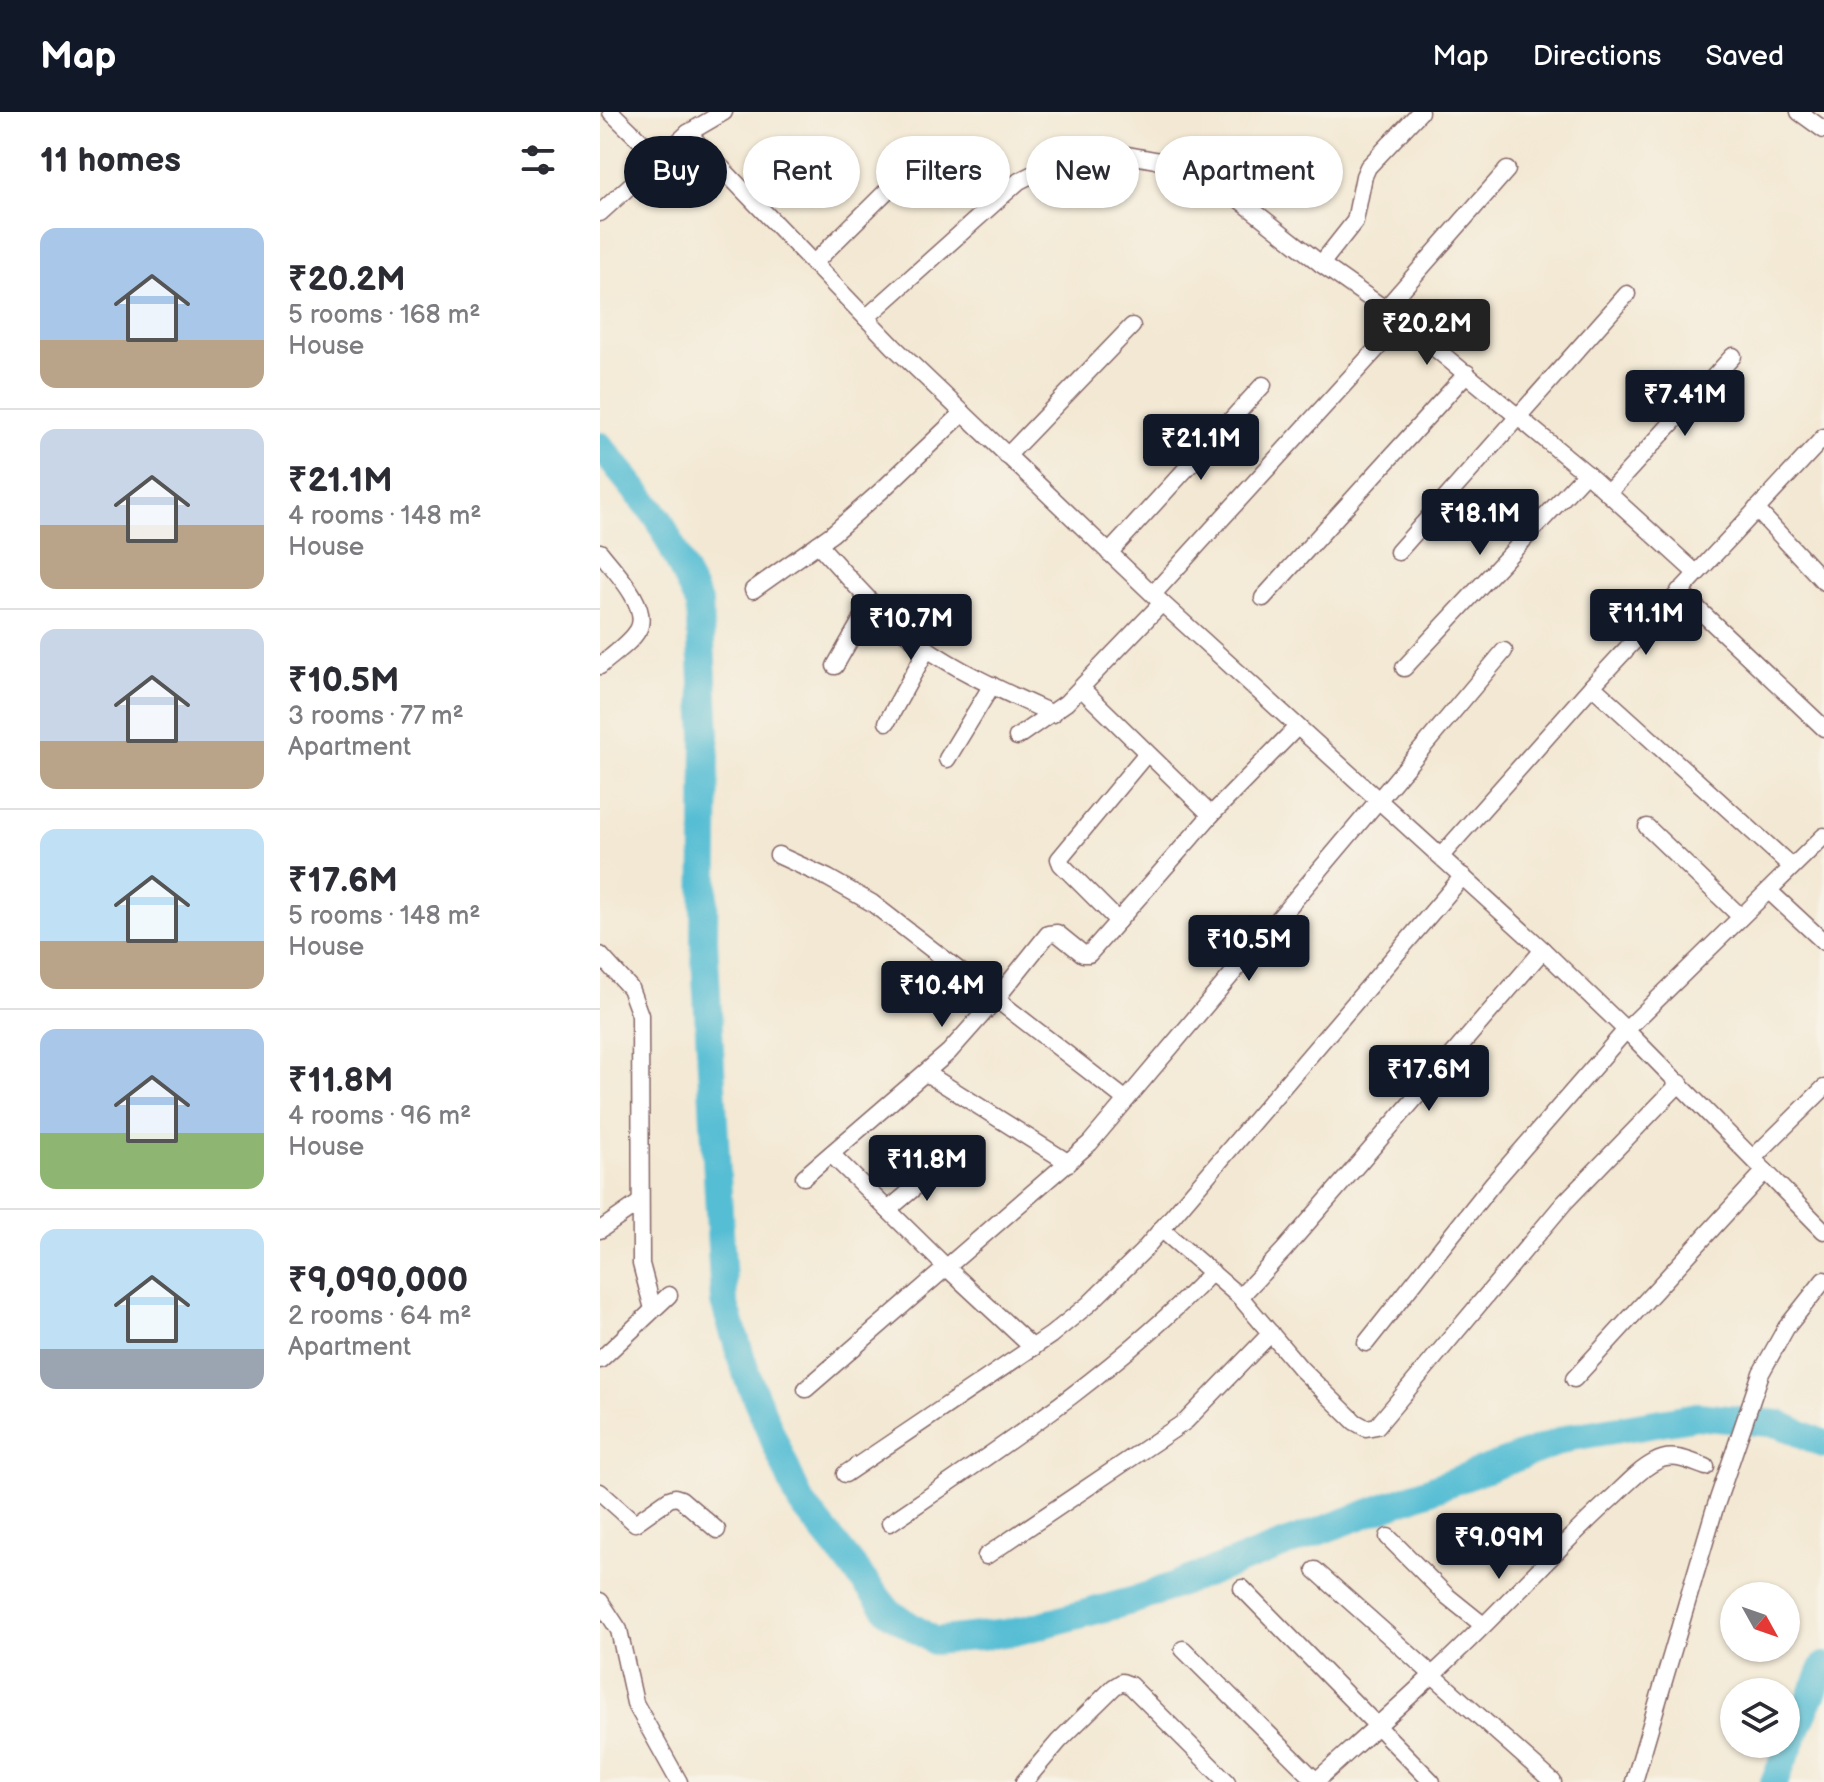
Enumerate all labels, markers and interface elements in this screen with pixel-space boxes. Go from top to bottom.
text: Map [40,34,116,79]
text: Map [1432,40,1489,73]
text: Directions [1533,40,1661,73]
text: Saved [1705,40,1784,73]
chip: Buy [624,136,727,208]
chip: Rent [743,136,860,208]
chip: Filters [876,136,1010,208]
chip: New [1026,136,1139,208]
chip: Apartment [1155,136,1343,208]
icon: filters [516,138,560,182]
text: 11 homes [40,140,181,181]
text: ₹20.2M [288,259,406,300]
icon: home [104,260,200,356]
pin: ₹20.2M [1362,299,1492,367]
text: 5 rooms · 168 m² [288,300,481,331]
text: ₹20.2M [1382,309,1472,340]
text: House [288,331,364,362]
pin: ₹7.41M [1620,370,1750,438]
text: ₹7.41M [1643,380,1727,411]
pin: ₹21.1M [1136,414,1266,482]
text: ₹21.1M [1161,424,1241,455]
text: ₹21.1M [288,460,393,501]
icon: home [104,461,200,557]
pin: ₹18.1M [1415,489,1545,557]
text: ₹18.1M [1440,499,1520,530]
text: 4 rooms · 148 m² [288,501,481,532]
text: House [288,532,364,563]
pin: ₹11.1M [1581,589,1711,657]
pin: ₹10.7M [846,594,976,662]
text: ₹11.1M [1608,599,1684,630]
text: ₹10.7M [869,604,953,635]
text: ₹10.5M [288,660,399,701]
icon: home [104,661,200,757]
text: 3 rooms · 77 m² [288,701,464,732]
text: Apartment [288,732,411,763]
text: ₹17.6M [288,860,398,901]
icon: home [104,861,200,957]
text: 5 rooms · 148 m² [288,901,480,932]
pin: ₹10.5M [1184,915,1314,983]
text: ₹10.5M [1206,925,1292,956]
text: House [288,932,364,963]
pin: ₹10.4M [877,961,1007,1029]
text: ₹10.4M [899,971,985,1002]
pin: ₹17.6M [1364,1045,1494,1113]
text: ₹17.6M [1387,1055,1471,1086]
text: ₹11.8M [288,1060,393,1101]
icon: home [104,1061,200,1157]
text: 4 rooms · 96 m² [288,1101,471,1132]
text: House [288,1132,364,1163]
pin: ₹11.8M [862,1135,992,1203]
text: ₹11.8M [887,1145,967,1176]
text: ₹9,090,000 [288,1260,468,1301]
icon: home [104,1261,200,1357]
text: 2 rooms · 64 m² [288,1301,472,1332]
text: Apartment [288,1332,411,1363]
pin: ₹9.09M [1434,1513,1564,1581]
text: ₹9.09M [1454,1523,1544,1554]
north arrow [1720,1582,1800,1662]
map controls [1720,1582,1800,1758]
button: layers [1720,1678,1800,1758]

